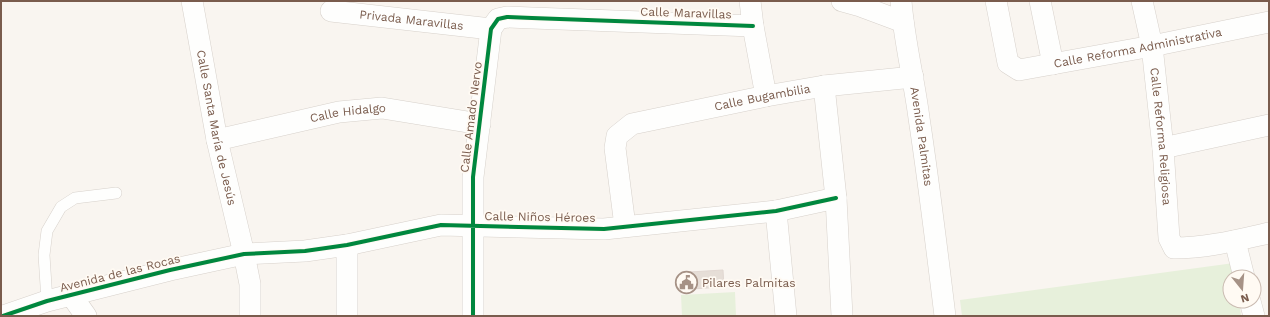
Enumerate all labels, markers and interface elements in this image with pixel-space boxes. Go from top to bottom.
street label: Calle Maravillas [640,4,732,22]
street label: Privada Maravillas [359,7,464,33]
street label: Calle Reforma Administrativa [1053,25,1223,71]
street label: Calle Santa María de Jesús [194,49,239,207]
street label: Calle Amado Nervo [457,61,485,173]
street label: Calle Reforma Religiosa [1147,67,1174,206]
street label: Calle Bugambilia [713,81,812,114]
street label: Avenida Palmitas [907,86,936,187]
street label: Calle Hidalgo [308,101,387,125]
street label: Calle Niños Héroes [484,209,596,225]
street label: Avenida de las Rocas [58,251,182,295]
north arrow [1222,269,1262,309]
public building icon: Pilares Palmitas [674,270,700,296]
place label: Pilares Palmitas [702,276,796,290]
text: N [1239,291,1251,305]

